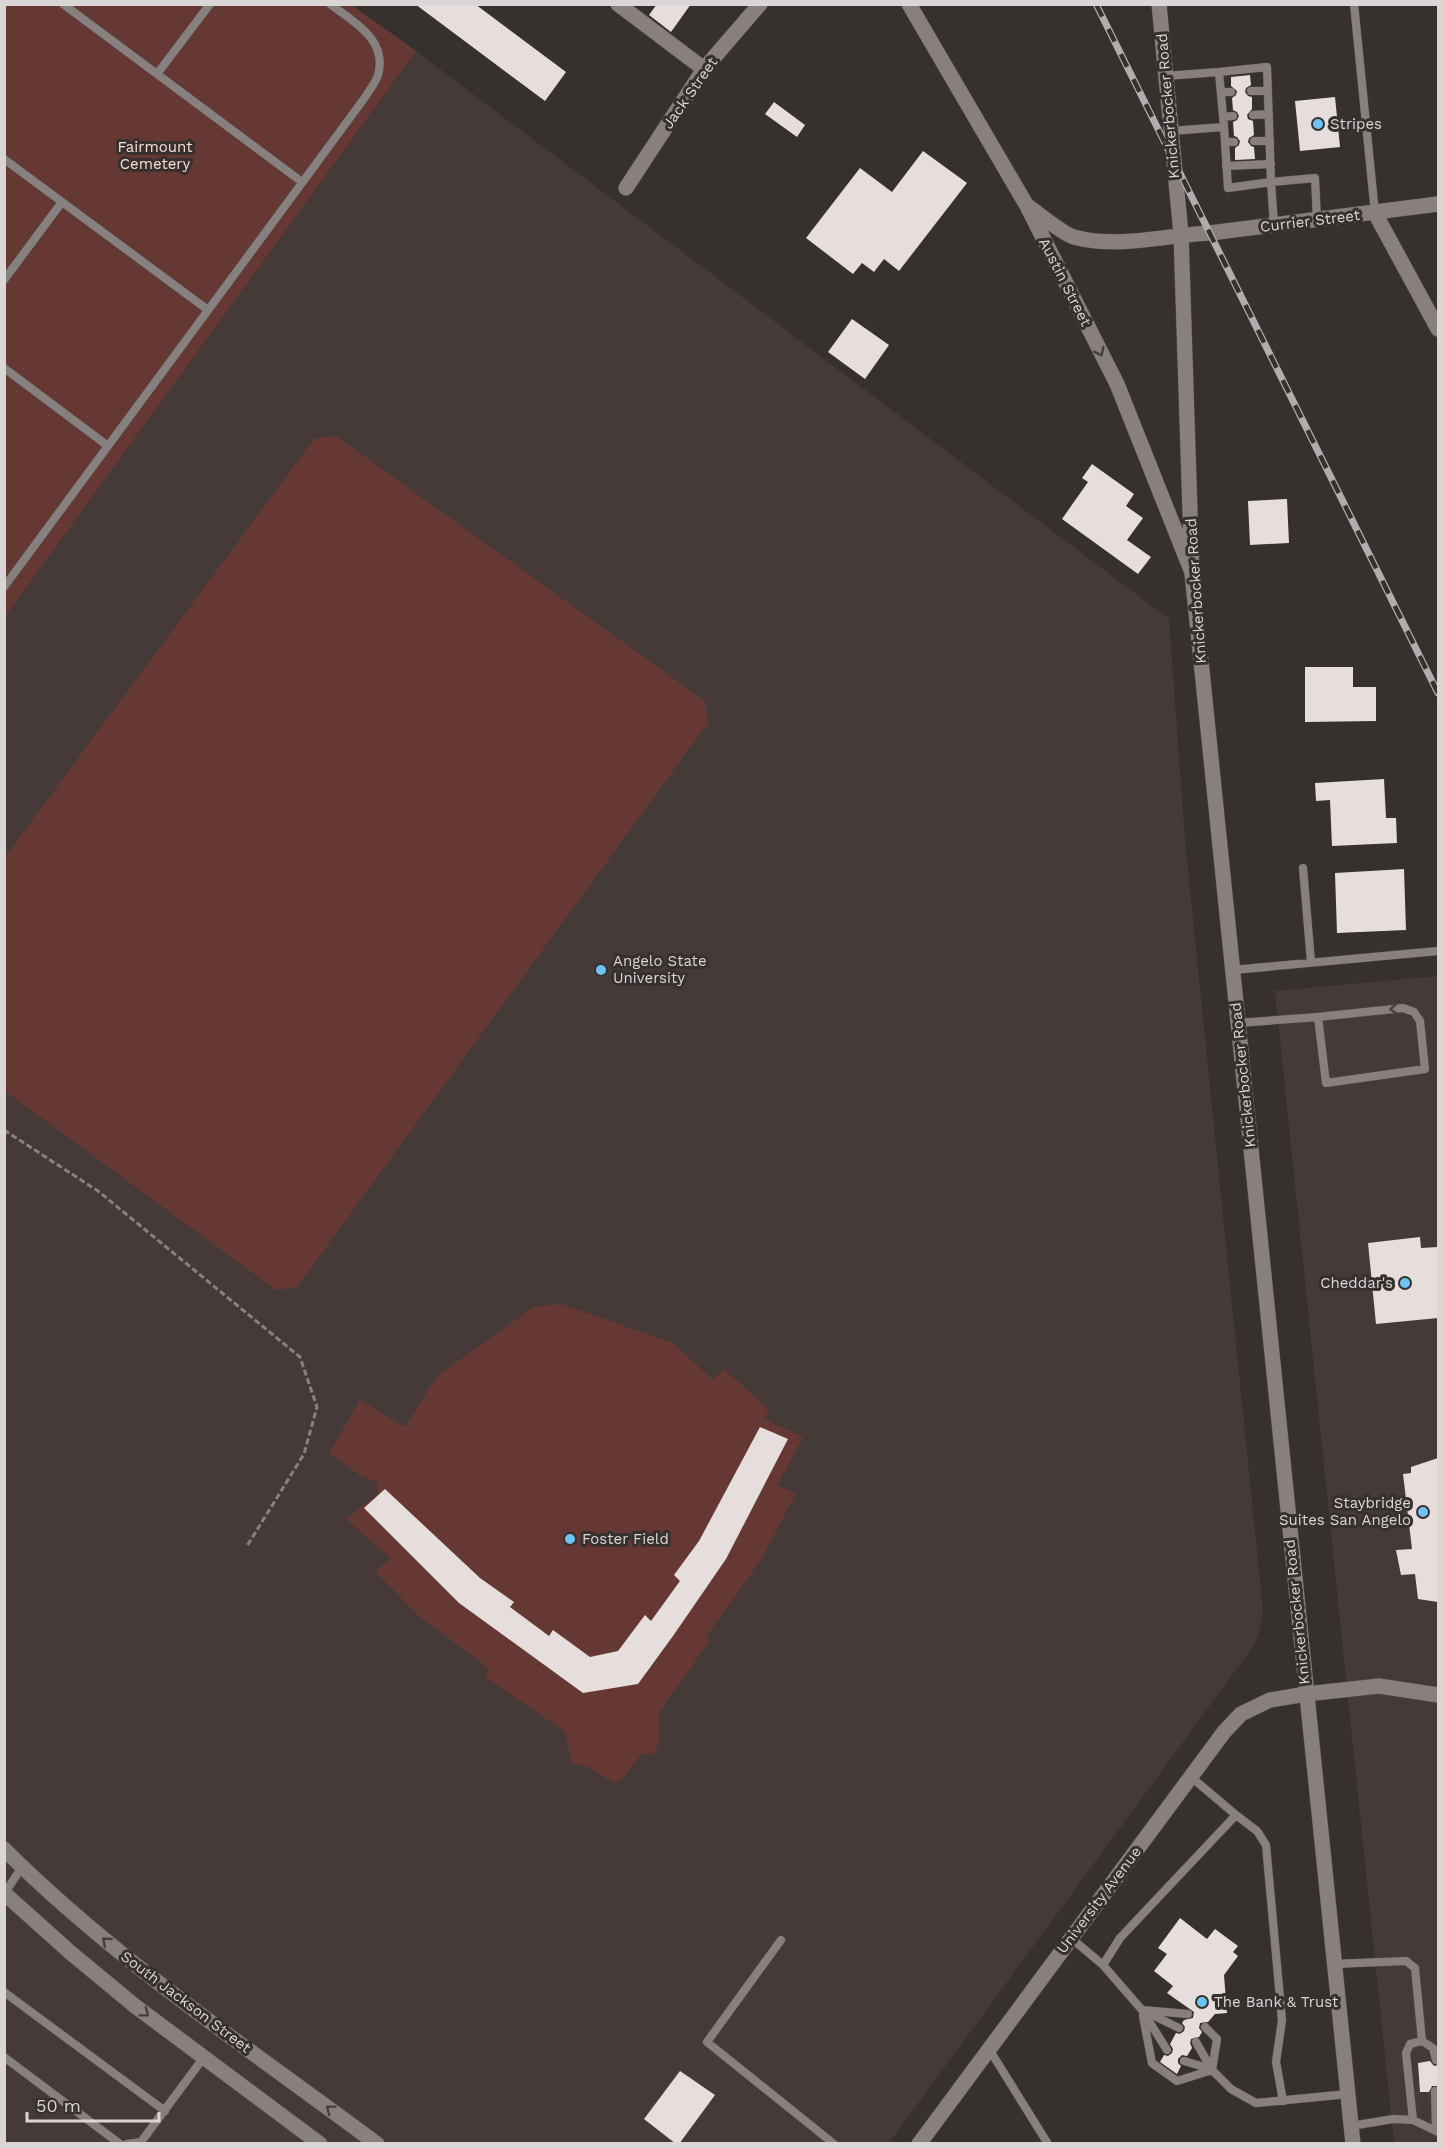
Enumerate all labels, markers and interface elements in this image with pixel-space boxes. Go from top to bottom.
street label: Knickerbocker Road [1153,33,1183,179]
street label: Jack Street [659,53,722,132]
place label: Stripes [1330,115,1382,133]
marker: Stripes [1311,117,1325,131]
park label: Fairmount Cemetery [117,138,193,173]
street label: Currier Street [1259,206,1362,236]
street label: Austin Street [1035,235,1095,330]
one-way arrow [1093,346,1105,357]
street label: Knickerbocker Road [1182,518,1210,664]
place label: Angelo State University [613,952,707,987]
marker: Angelo State University [594,963,608,977]
street label: Knickerbocker Road [1226,1002,1260,1148]
one-way arrow [1390,1003,1399,1016]
place label: Cheddar's [1320,1274,1393,1292]
marker: Cheddar's [1398,1276,1412,1290]
place label: Staybridge Suites San Angelo [1279,1494,1411,1529]
marker: Staybridge Suites San Angelo [1416,1505,1430,1519]
place label: Foster Field [582,1530,669,1548]
marker: Foster Field [563,1532,577,1546]
street label: Knickerbocker Road [1280,1539,1314,1685]
street label: University Avenue [1053,1843,1145,1957]
one-way arrow [102,1938,113,1949]
street label: South Jackson Street [117,1947,255,2057]
place label: The Bank & Trust [1214,1993,1339,2011]
marker: The Bank & Trust [1195,1995,1209,2009]
one-way arrow [138,2006,149,2017]
scale bar [27,2085,159,2123]
text: 50 m [36,2095,81,2116]
one-way arrow [325,2105,336,2116]

